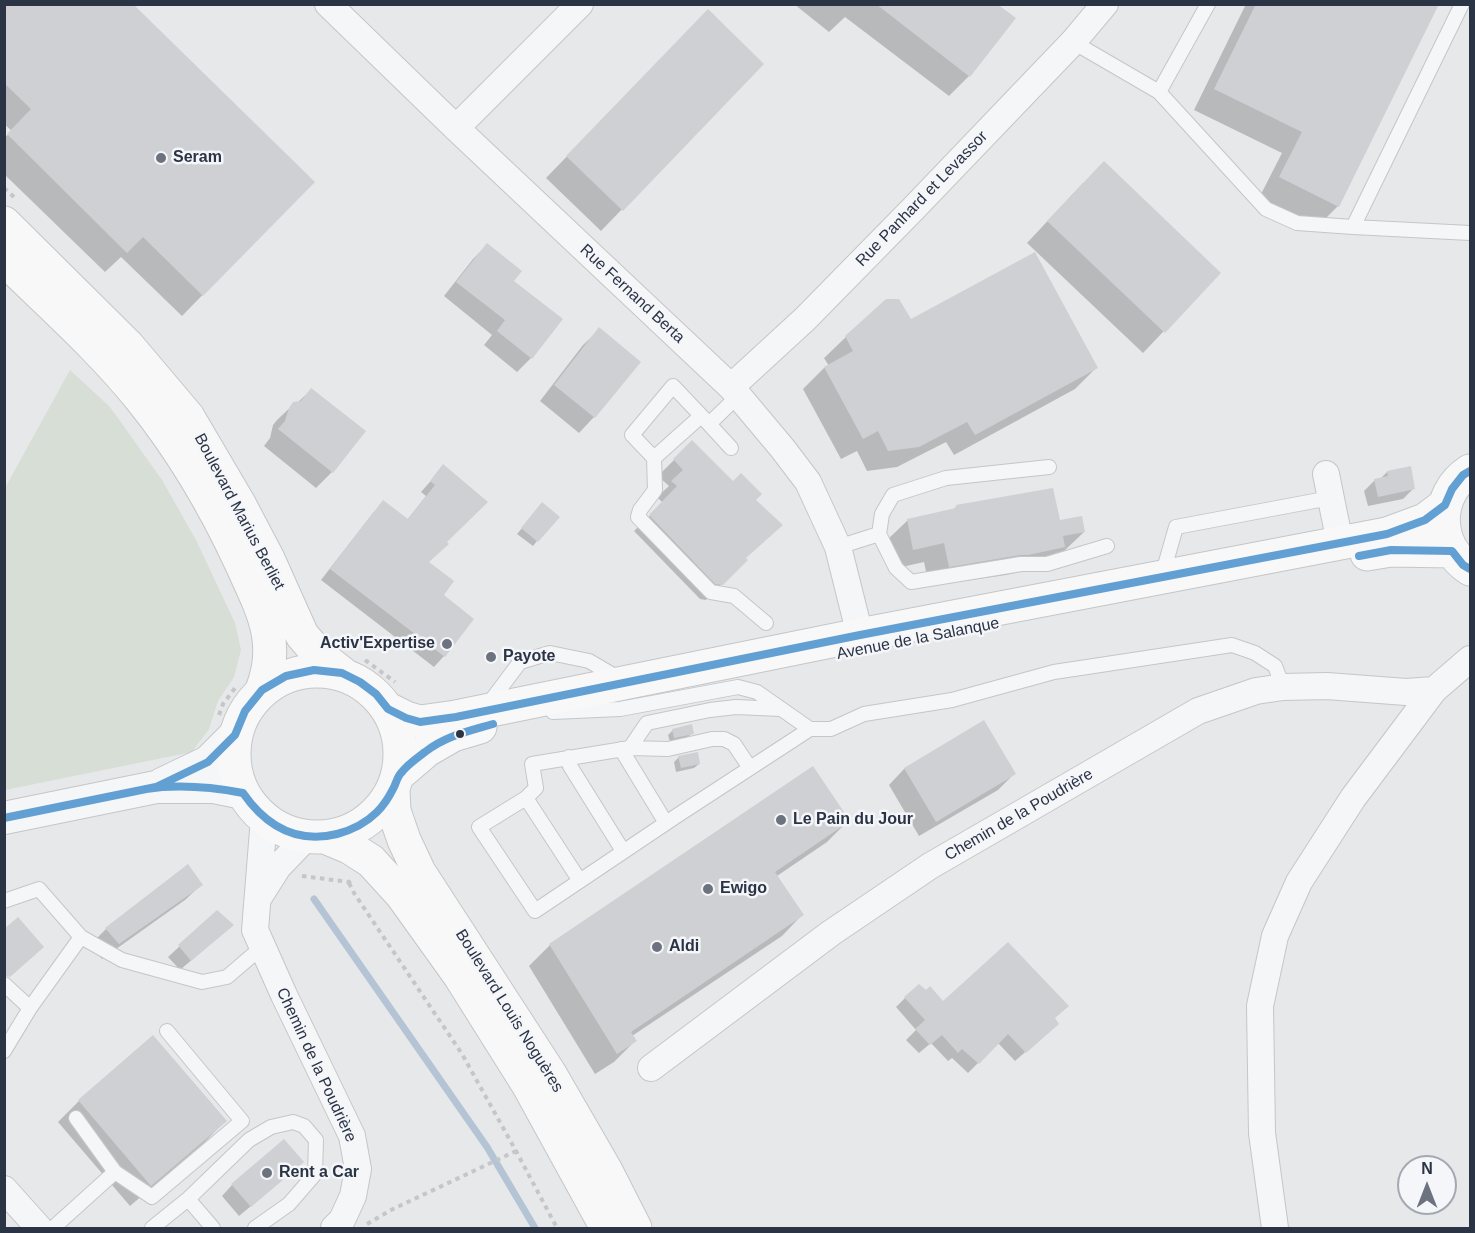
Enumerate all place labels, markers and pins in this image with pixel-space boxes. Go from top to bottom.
place label: Seram [173,148,222,168]
marker: Seram [154,151,168,165]
place label: Activ'Expertise [320,634,435,654]
marker: Activ'Expertise [440,637,454,651]
place label: Payote [503,647,555,667]
marker: Payote [484,650,498,664]
unlabelled marker [454,728,466,740]
place label: Le Pain du Jour [793,810,913,830]
marker: Le Pain du Jour [774,813,788,827]
place label: Ewigo [720,879,767,899]
marker: Ewigo [701,882,715,896]
place label: Aldi [669,937,699,957]
marker: Aldi [650,940,664,954]
place label: Rent a Car [279,1163,359,1183]
marker: Rent a Car [260,1166,274,1180]

